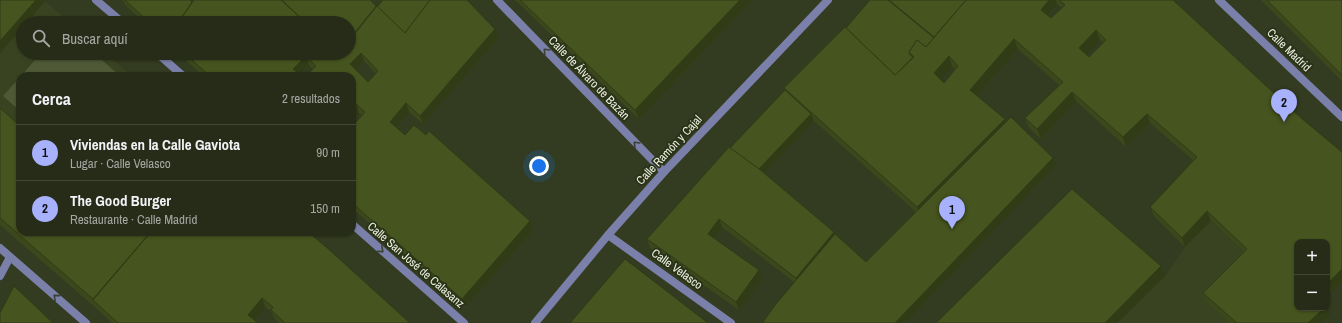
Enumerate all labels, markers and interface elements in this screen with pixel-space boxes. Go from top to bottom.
search box [16,16,356,60]
street label: Calle Madrid [1263,25,1315,75]
icon: search [30,27,52,49]
text: Buscar aquí [62,28,128,49]
street label: Calle de Álvaro de Bazán [545,33,633,123]
one-way arrow [543,48,551,56]
text: Cerca [32,87,71,110]
pin: 2 [1271,89,1297,122]
text: 2 resultados [282,90,340,107]
street label: Calle Ramón y Cajal [633,112,705,188]
text: Viviendas en la Calle Gaviota [70,134,240,155]
one-way arrow [634,141,641,149]
text: 1 [42,144,48,161]
text: 90 m [316,144,340,161]
text: Lugar · Calle Velasco [70,155,171,172]
your location [529,156,549,176]
text: The Good Burger [70,190,171,211]
pin: 1 [939,196,965,229]
text: 2 [42,200,48,217]
text: 150 m [310,200,340,217]
text: Restaurante · Calle Madrid [70,211,197,228]
street label: Calle San José de Calasanz [364,218,468,312]
map controls [1294,239,1330,311]
button: + [1294,239,1330,275]
street label: Calle Velasco [648,245,706,293]
one-way arrow [377,246,384,253]
button: − [1294,275,1330,311]
one-way arrow [53,295,61,302]

